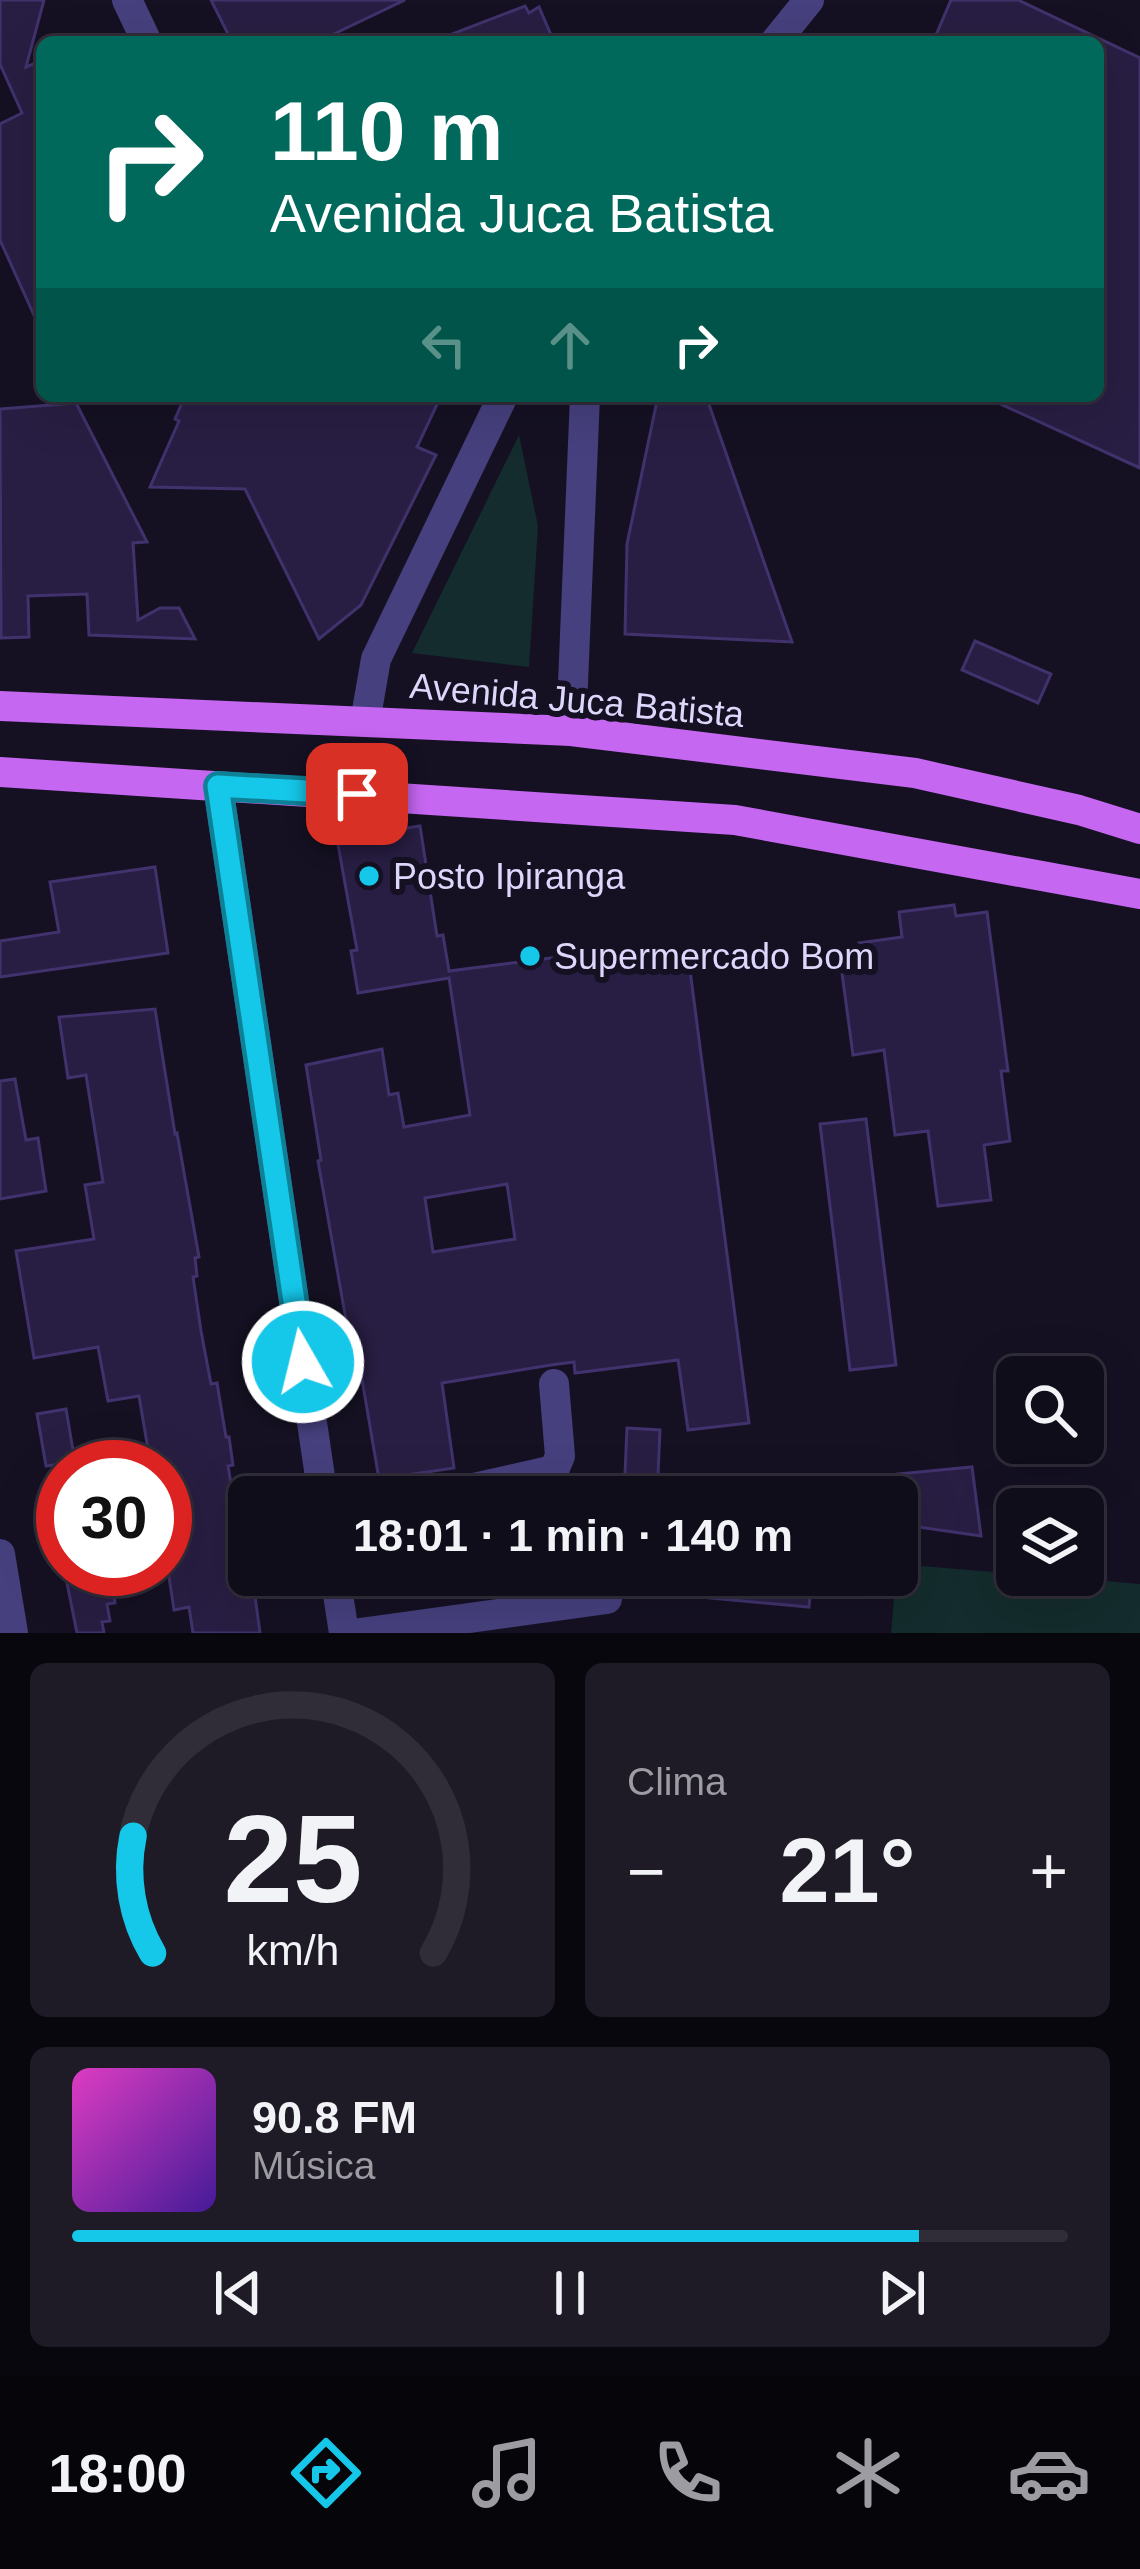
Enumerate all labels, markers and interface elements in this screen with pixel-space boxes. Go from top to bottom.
icon: right [72,84,228,240]
text: 110 m [270,84,504,178]
text: Avenida Juca Batista [270,183,773,243]
icon: left [411,312,477,378]
icon: ahead [537,312,603,378]
icon: right [663,312,729,378]
street label: Avenida Juca Batista [408,665,747,735]
pin [306,743,408,845]
icon: arrive [324,761,390,827]
place label: Posto Ipiranga [393,856,626,897]
marker: Posto Ipiranga [356,863,382,889]
place label: Supermercado Bom [554,936,874,977]
marker: Supermercado Bom [517,943,543,969]
position arrow [240,1299,366,1425]
map controls [996,1356,1104,1596]
button: search [996,1356,1104,1464]
speed limit sign: 30 [36,1440,192,1596]
button: layers [996,1488,1104,1596]
text: 18:01 · 1 min · 140 m [353,1510,793,1561]
text: Clima [627,1760,727,1803]
text: 25 [223,1789,362,1928]
text: 21° [779,1821,916,1921]
text: − [627,1834,666,1908]
text: + [1029,1834,1068,1908]
text: km/h [246,1926,339,1974]
text: 90.8 FM [252,2092,417,2143]
text: Música [252,2144,376,2187]
icon: previous [205,2260,271,2326]
icon: pause [537,2260,603,2326]
icon: next [869,2260,935,2326]
icon: directions [284,2431,368,2515]
icon: music [465,2431,549,2515]
icon: phone [646,2431,730,2515]
icon: climate [826,2431,910,2515]
icon: car [1007,2431,1091,2515]
text: 18:00 [48,2443,187,2503]

